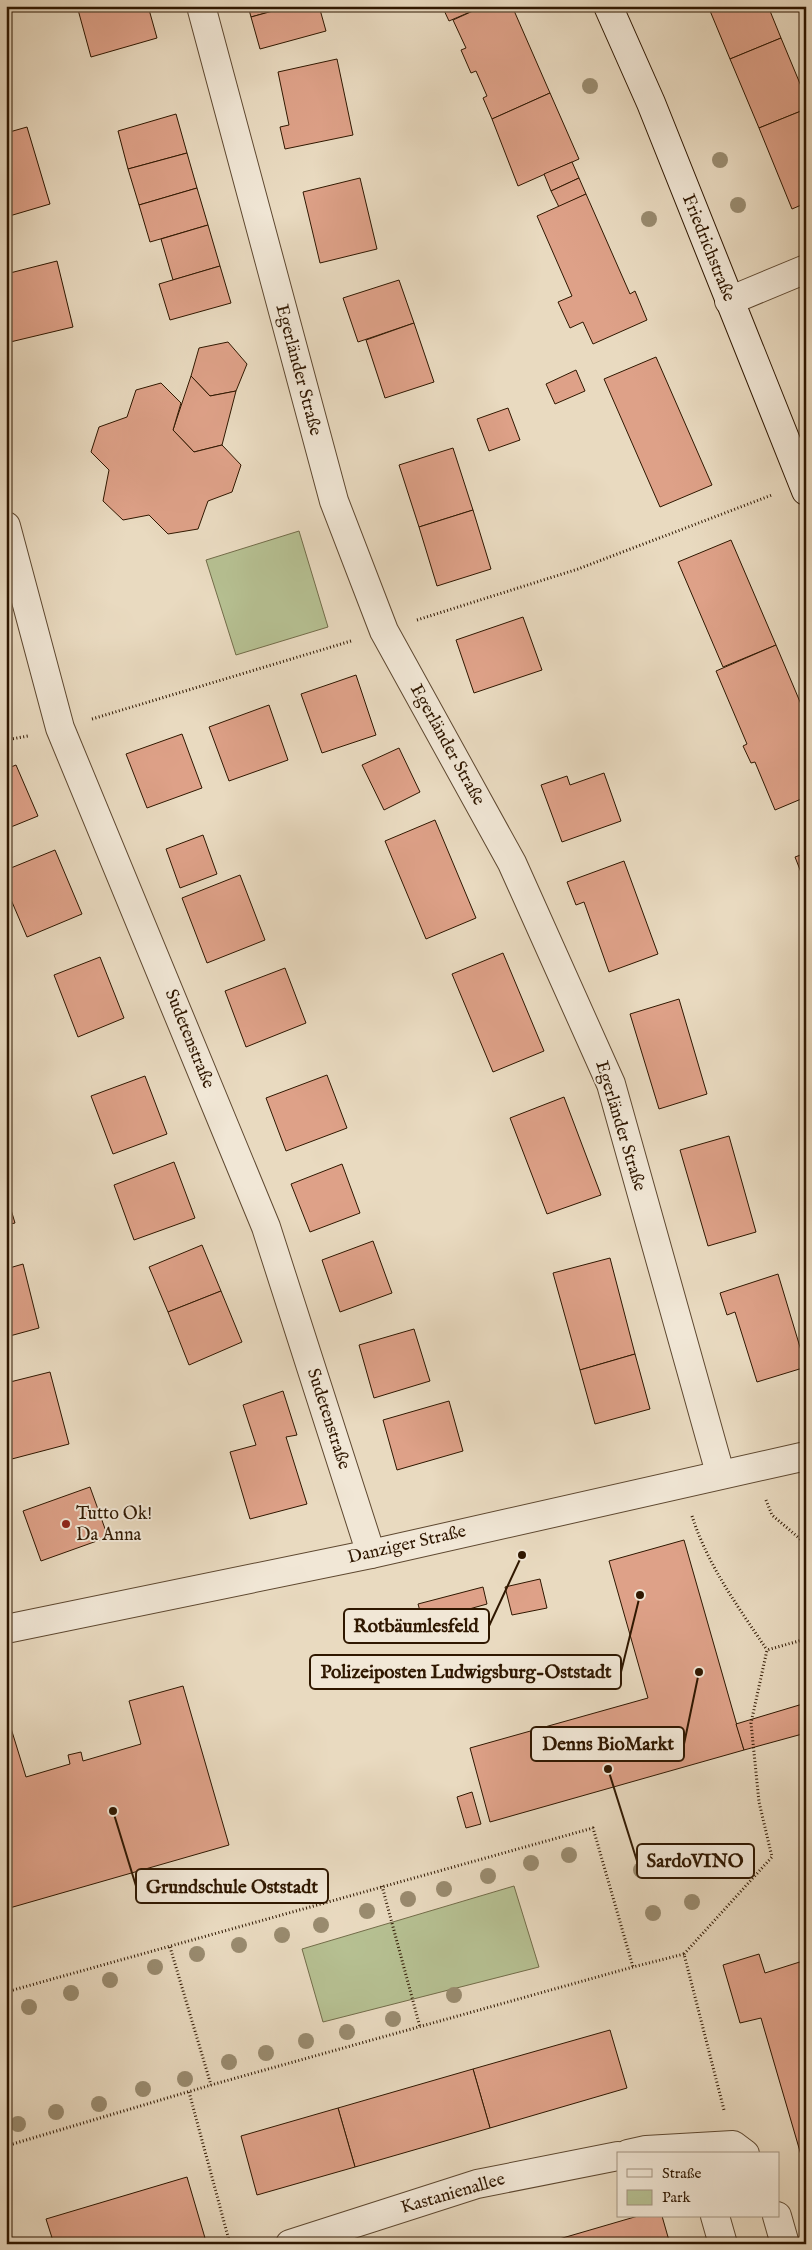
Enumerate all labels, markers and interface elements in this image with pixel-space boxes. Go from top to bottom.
street label: Friedrichstraße [676,191,740,305]
street label: Egerländer Straße [269,302,327,438]
street label: Egerländer Straße [404,680,490,810]
street label: Sudetenstraße [159,986,219,1092]
street label: Egerländer Straße [589,1058,651,1194]
street label: Sudetenstraße [301,1366,355,1472]
place label: Tutto Ok! Da Anna [76,1503,152,1547]
marker: Tutto Ok! Da Anna [60,1518,72,1530]
street label: Danziger Straße [346,1520,468,1570]
callout: Rotbäumlesfeld [344,1609,489,1643]
text: Rotbäumlesfeld [353,1615,480,1639]
callout: Polizeiposten Ludwigsburg-Oststadt [310,1655,621,1689]
text: Polizeiposten Ludwigsburg-Oststadt [320,1661,612,1685]
callout: Denns BioMarkt [531,1727,684,1761]
text: Denns BioMarkt [542,1733,675,1757]
callout: SardoVINO [637,1844,754,1878]
text: SardoVINO [647,1850,744,1874]
callout: Grundschule Oststadt [136,1869,328,1903]
text: Grundschule Oststadt [146,1876,318,1900]
legend [617,2152,780,2218]
text: Straße [662,2164,702,2183]
street label: Kastanienallee [398,2168,508,2220]
text: Park [662,2188,692,2207]

